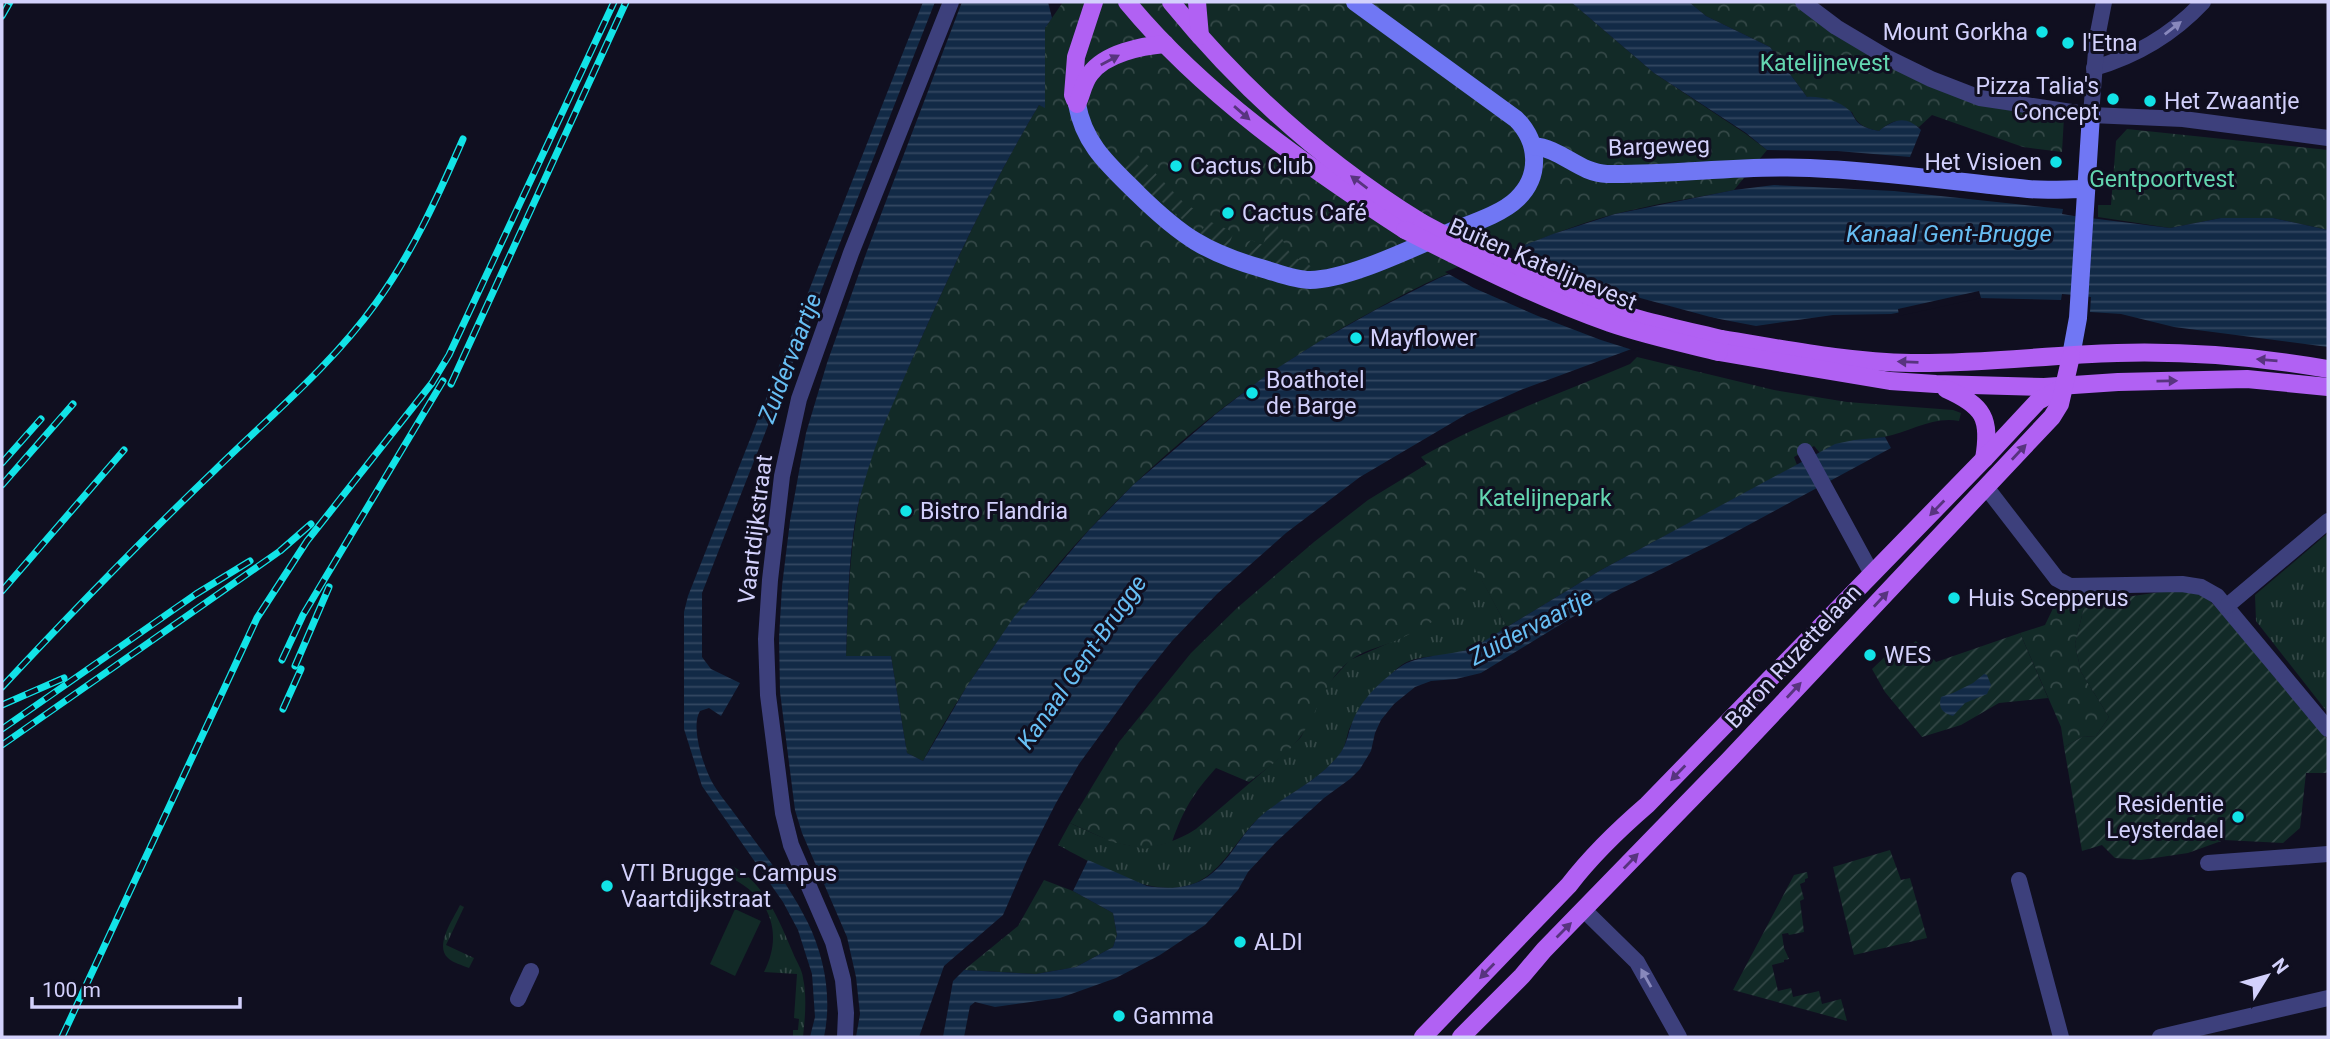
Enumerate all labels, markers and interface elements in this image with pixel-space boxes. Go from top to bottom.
place label: Mount Gorkha [1883,19,2028,46]
one-way arrow [2164,22,2182,36]
marker: Mount Gorkha [2034,24,2050,40]
place label: l'Etna [2082,30,2137,57]
marker: l'Etna [2060,35,2076,51]
park label: Katelijnevest [1760,50,1890,77]
one-way arrow [1100,54,1120,65]
place label: Pizza Talia's Concept [1975,73,2099,126]
place label: Het Zwaantje [2164,88,2300,115]
marker: Pizza Talia's Concept [2105,91,2121,107]
marker: Het Zwaantje [2142,93,2158,109]
one-way arrow [1233,105,1251,121]
street label: Bargeweg [1608,131,1710,162]
place label: Het Visioen [1924,149,2042,176]
place label: Cactus Club [1190,153,1313,180]
marker: Het Visioen [2048,154,2064,170]
marker: Cactus Club [1168,158,1184,174]
park label: Gentpoortvest [2089,166,2235,193]
one-way arrow [1350,175,1368,189]
place label: Cactus Café [1242,200,1367,227]
marker: Cactus Café [1220,205,1236,221]
street label: Buiten Katelijnevest [1445,213,1641,316]
water label: Kanaal Gent-Brugge [1846,220,2052,248]
water label: Zuidervaartje [752,289,827,428]
place label: Mayflower [1370,325,1477,352]
marker: Mayflower [1348,330,1364,346]
one-way arrow [2256,354,2278,365]
one-way arrow [1897,356,1919,368]
place label: Boathotel de Barge [1266,367,1365,420]
one-way arrow [2157,375,2179,386]
marker: Boathotel de Barge [1244,385,1260,401]
one-way arrow [2011,444,2027,461]
street label: Vaartdijkstraat [733,453,778,605]
park label: Katelijnepark [1478,485,1612,512]
place label: Bistro Flandria [920,498,1068,525]
one-way arrow [1928,499,1945,516]
marker: Bistro Flandria [898,503,914,519]
water label: Kanaal Gent-Brugge [1011,570,1153,754]
street label: Baron Ruzettelaan [1720,579,1867,734]
water label: Zuidervaartje [1463,583,1598,672]
place label: Huis Scepperus [1968,585,2129,612]
one-way arrow [1872,590,1889,607]
marker: Huis Scepperus [1946,590,1962,606]
place label: WES [1884,642,1931,669]
marker: WES [1862,647,1878,663]
one-way arrow [1785,682,1802,699]
one-way arrow [1669,765,1686,782]
place label: Residentie Leysterdael [2106,791,2224,844]
marker: Residentie Leysterdael [2230,809,2246,825]
one-way arrow [1623,853,1639,870]
place label: VTI Brugge - Campus Vaartdijkstraat [621,860,837,913]
marker: VTI Brugge - Campus Vaartdijkstraat [599,878,615,894]
one-way arrow [1556,922,1572,938]
place label: ALDI [1254,929,1303,956]
marker: ALDI [1232,934,1248,950]
north arrow [2232,941,2302,1011]
text: N [2267,954,2293,978]
one-way arrow [1479,962,1495,979]
scale bar [32,965,240,1009]
one-way arrow [1640,968,1652,987]
text: 100 m [42,978,101,1002]
place label: Gamma [1133,1003,1214,1030]
marker: Gamma [1111,1008,1127,1024]

